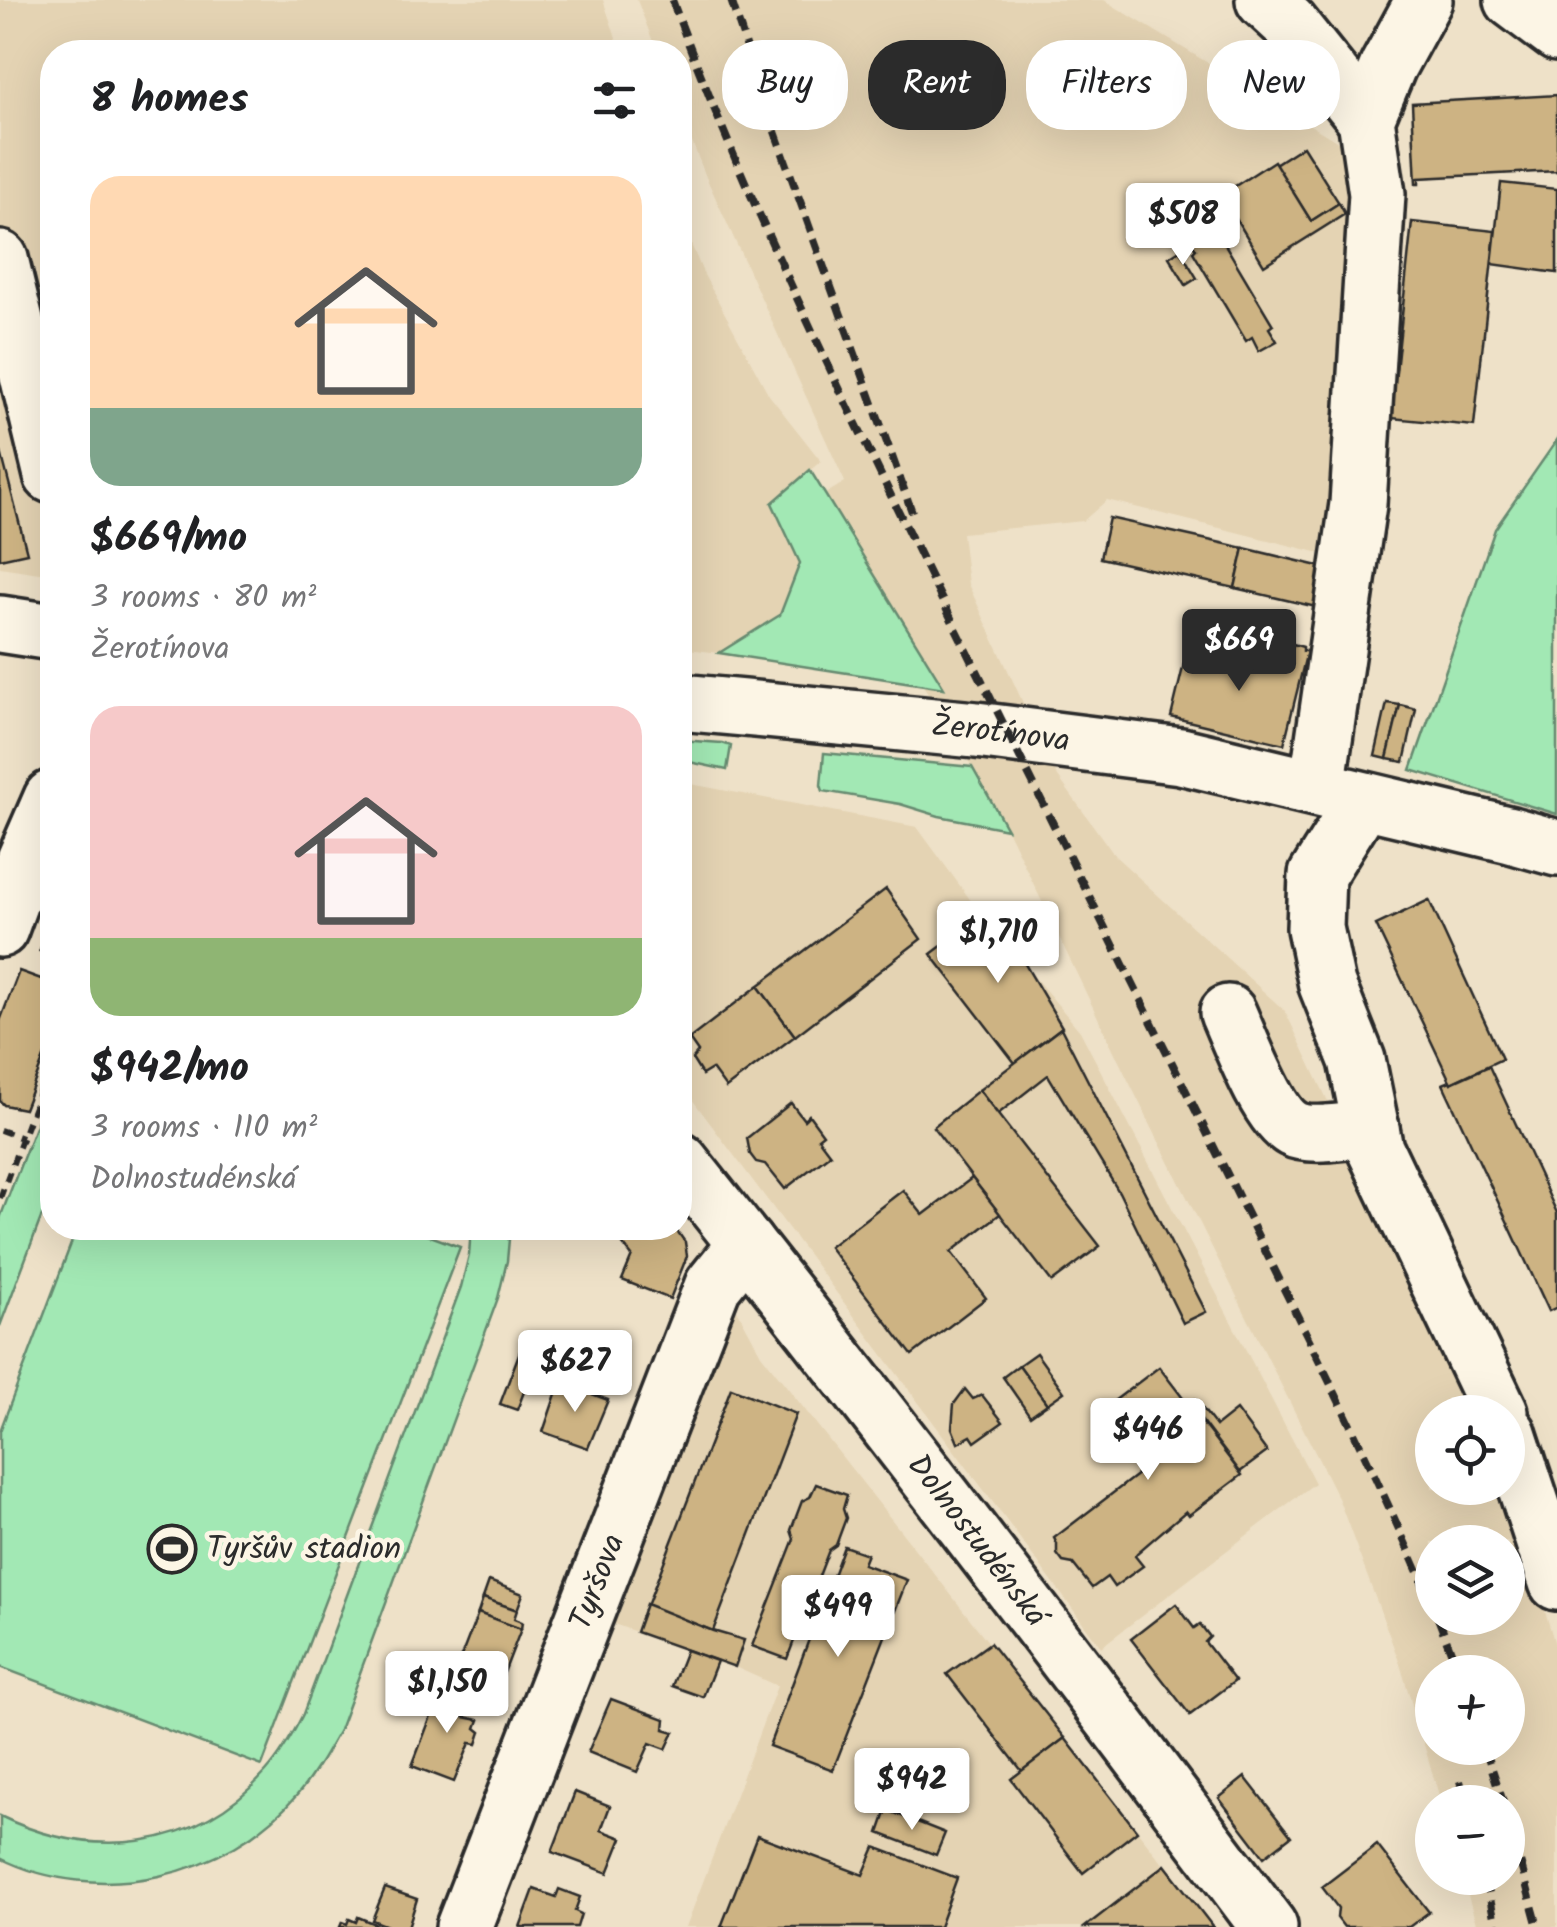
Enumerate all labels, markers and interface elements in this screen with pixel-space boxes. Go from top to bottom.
chip: Buy [722,40,848,130]
chip: Rent [868,40,1006,130]
chip: Filters [1026,40,1187,130]
chip: New [1207,40,1340,130]
text: 8 homes [90,67,248,134]
icon: filters [587,73,642,128]
pin: $508 [1124,183,1242,268]
text: $508 [1148,190,1218,241]
icon: home [276,241,456,421]
text: $669/mo [90,506,247,573]
text: 3 rooms · 80 m² [90,573,316,624]
pin: $669 [1180,609,1298,694]
text: $669 [1204,616,1274,667]
text: Žerotínova [90,624,229,675]
street label: Žerotínova [929,700,1073,767]
icon: home [276,771,456,951]
pin: $1,710 [917,901,1079,986]
text: $1,710 [959,908,1037,959]
text: $942/mo [90,1036,249,1103]
text: 3 rooms · 110 m² [90,1103,317,1154]
text: Dolnostudénská [90,1154,297,1205]
pin: $627 [516,1330,634,1415]
text: $627 [540,1337,610,1388]
map controls [1415,1395,1525,1895]
button: locate [1415,1395,1525,1505]
pin: $446 [1089,1398,1207,1483]
text: $446 [1112,1405,1184,1456]
street label: Dolnostudénská [894,1443,1062,1641]
sports icon: Tyršův stadion [146,1523,198,1575]
place label: Tyršův stadion [207,1524,401,1575]
button: layers [1415,1525,1525,1635]
street label: Tyršova [556,1526,640,1638]
pin: $499 [779,1575,897,1660]
text: $499 [804,1582,872,1633]
pin: $1,150 [366,1651,528,1736]
button: + [1415,1655,1525,1765]
text: $1,150 [407,1658,487,1709]
pin: $942 [853,1748,971,1833]
text: $942 [876,1755,948,1806]
button: − [1415,1785,1525,1895]

